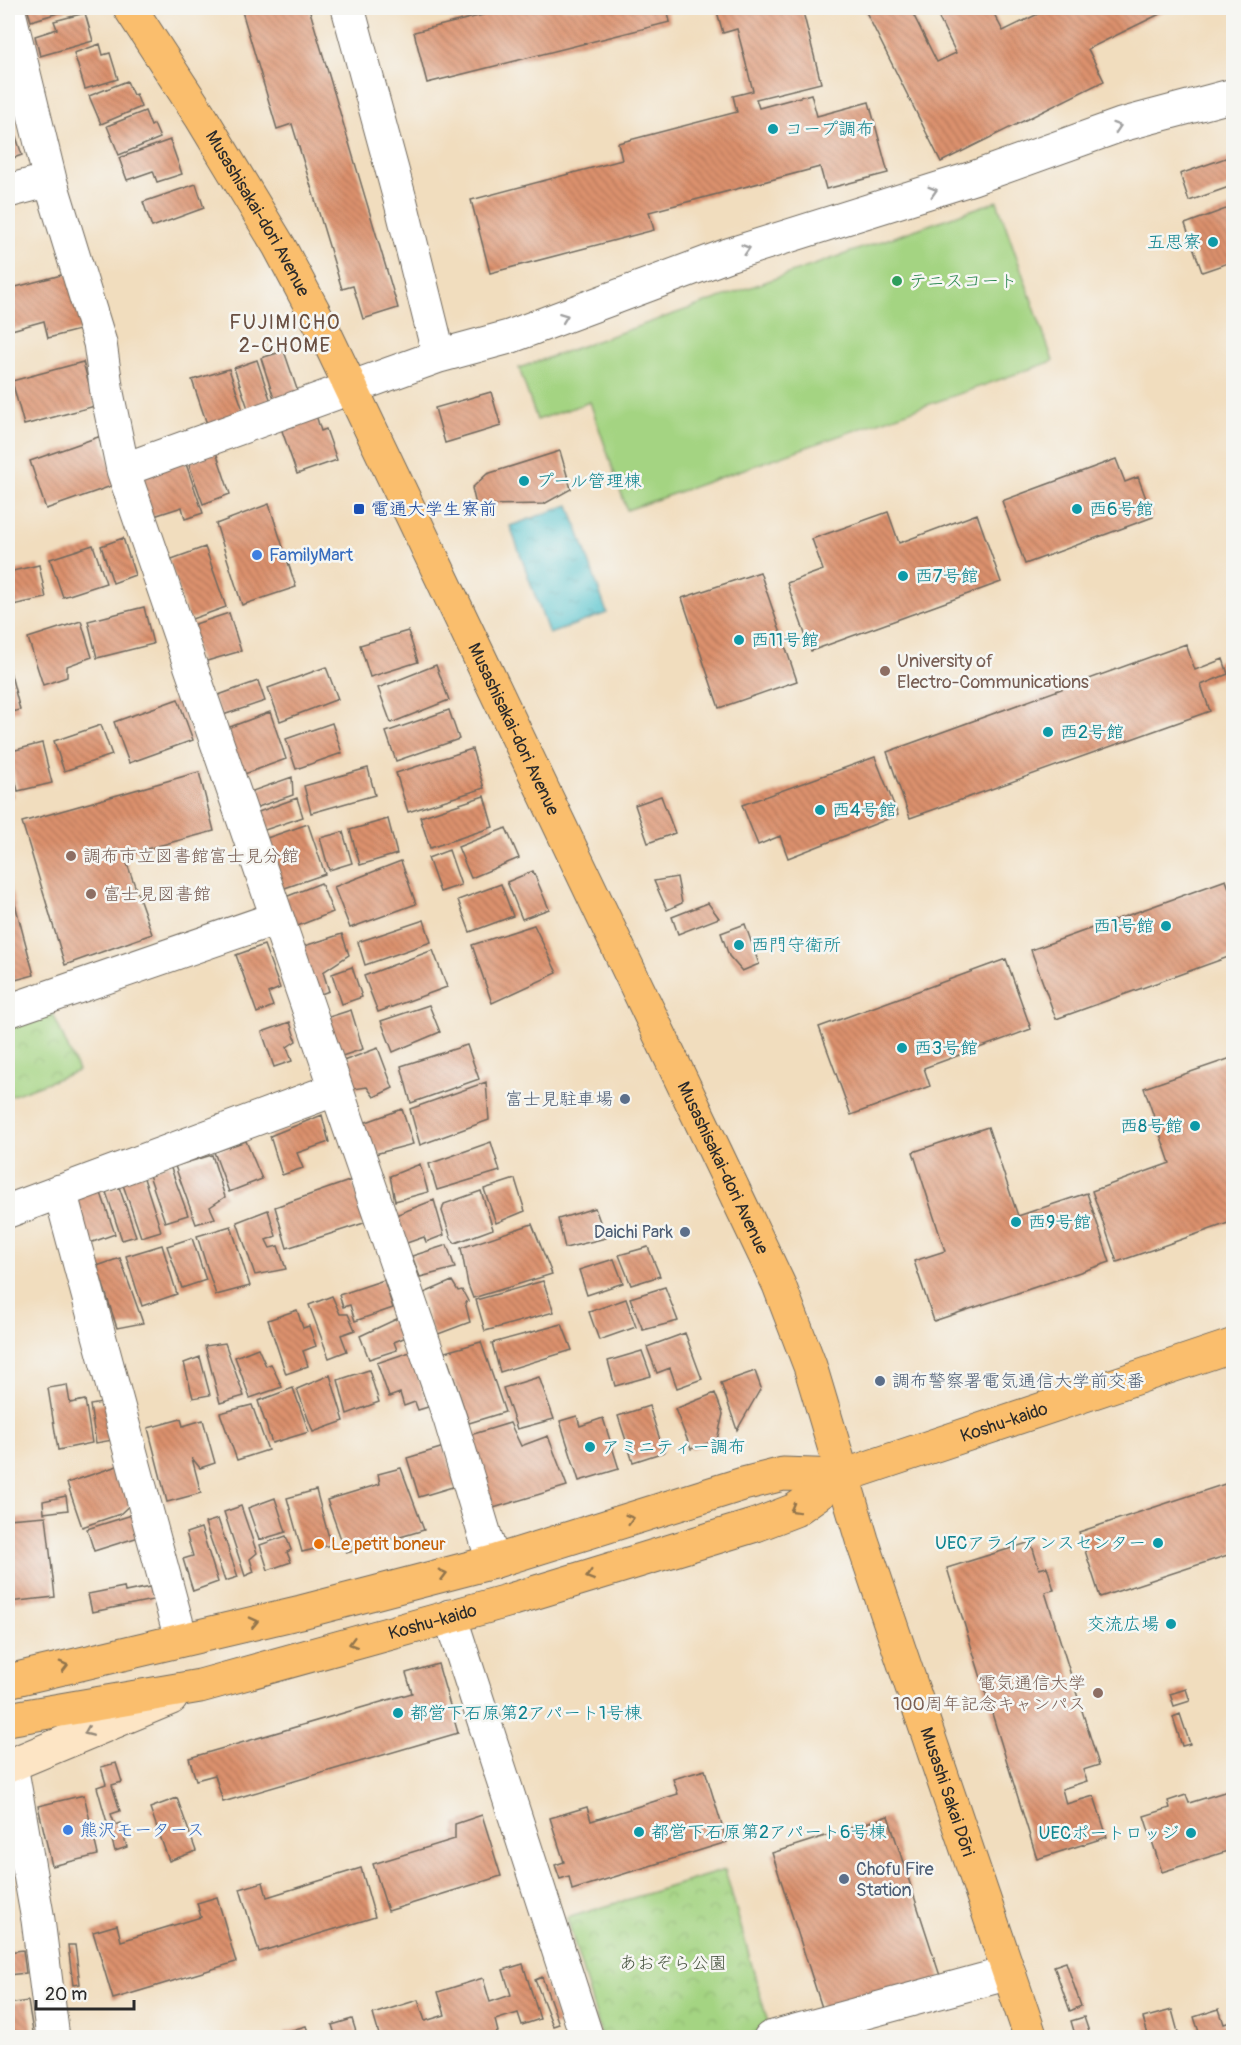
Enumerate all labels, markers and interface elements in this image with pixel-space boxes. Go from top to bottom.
place label: コープ調布 [785,118,874,141]
marker: コープ調布 [766,122,780,136]
one-way arrow [1111,122,1122,134]
street label: Musashisakai-dori Avenue [200,126,315,301]
one-way arrow [927,185,938,198]
place label: 五思寮 [1147,231,1201,254]
marker: 五思寮 [1206,235,1220,249]
one-way arrow [740,244,751,256]
place label: テニスコート [909,270,1017,293]
marker: テニスコート [890,274,904,288]
district label: FUJIMICHO 2-CHOME [229,310,341,358]
one-way arrow [558,311,568,324]
place label: プール管理棟 [536,470,642,493]
marker: プール管理棟 [517,474,531,488]
place label: 電通大学生寮前 [371,498,497,521]
place label: 西6号館 [1089,498,1153,521]
marker: 電通大学生寮前 [352,502,366,516]
marker: 西6号館 [1070,502,1084,516]
place label: FamilyMart [269,544,354,567]
marker: FamilyMart [250,548,264,562]
place label: 西7号館 [915,565,979,588]
marker: 西7号館 [896,569,910,583]
place label: 西11号館 [751,629,819,652]
marker: 西11号館 [732,633,746,647]
street label: Musashisakai-dori Avenue [463,639,565,819]
place label: University of Electro-Communications [897,650,1089,694]
marker: University of Electro-Communications [878,664,892,678]
place label: 西2号館 [1060,721,1124,744]
marker: 西2号館 [1041,725,1055,739]
place label: 西4号館 [832,799,896,822]
marker: 西4号館 [813,803,827,817]
place label: 調布市立図書館富士見分館 [83,845,299,868]
marker: 調布市立図書館富士見分館 [64,849,78,863]
place label: 富士見図書館 [103,883,211,906]
marker: 富士見図書館 [84,887,98,901]
place label: 西1号館 [1093,915,1154,938]
marker: 西1号館 [1159,919,1173,933]
place label: 西門守衛所 [751,934,841,957]
marker: 西門守衛所 [732,938,746,952]
place label: 西3号館 [914,1037,978,1060]
marker: 西3号館 [895,1041,909,1055]
street label: Musashisakai-dori Avenue [672,1078,774,1258]
place label: 富士見駐車場 [505,1088,613,1111]
marker: 富士見駐車場 [618,1092,632,1106]
place label: 西8号館 [1120,1115,1183,1138]
marker: 西8号館 [1188,1119,1202,1133]
place label: 西9号館 [1028,1211,1091,1234]
marker: 西9号館 [1009,1215,1023,1229]
place label: Daichi Park [594,1221,673,1244]
marker: Daichi Park [678,1225,692,1239]
place label: 調布警察署電気通信大学前交番 [892,1370,1144,1393]
marker: 調布警察署電気通信大学前交番 [873,1374,887,1388]
street label: Koshu-kaido [957,1397,1051,1447]
place label: アミニティー調布 [602,1436,746,1459]
marker: アミニティー調布 [583,1440,597,1454]
one-way arrow [790,1502,801,1513]
one-way arrow [624,1514,635,1526]
place label: UECアライアンスセンター [935,1532,1146,1555]
place label: Le petit boneur [331,1533,446,1556]
marker: UECアライアンスセンター [1151,1536,1165,1550]
marker: Le petit boneur [312,1537,326,1551]
one-way arrow [438,1569,448,1582]
one-way arrow [585,1569,595,1581]
street label: Koshu-kaido [386,1598,480,1645]
place label: 交流広場 [1087,1613,1159,1636]
one-way arrow [249,1617,259,1630]
marker: 交流広場 [1164,1617,1178,1631]
one-way arrow [349,1636,359,1648]
one-way arrow [58,1661,69,1673]
place label: 電気通信大学 100周年記念キャンパス [893,1672,1086,1716]
marker: 電気通信大学 100周年記念キャンパス [1091,1686,1105,1700]
place label: 都営下石原第2アパート1号棟 [410,1702,642,1725]
marker: 都営下石原第2アパート1号棟 [391,1706,405,1720]
street label: Musashi Sakai Dōri [915,1724,980,1859]
one-way arrow [84,1725,95,1737]
place label: 熊沢モータース [80,1819,205,1842]
place label: 都営下石原第2アパート6号棟 [651,1821,886,1844]
place label: UECポートロッジ [1039,1822,1179,1845]
marker: 熊沢モータース [61,1823,75,1837]
marker: 都営下石原第2アパート6号棟 [632,1825,646,1839]
marker: UECポートロッジ [1184,1826,1198,1840]
place label: Chofu Fire Station [856,1858,934,1902]
marker: Chofu Fire Station [837,1872,851,1886]
park label: あおぞら公園 [619,1952,727,1975]
scale bar [36,1973,134,2011]
text: 20 m [45,1983,87,2006]

